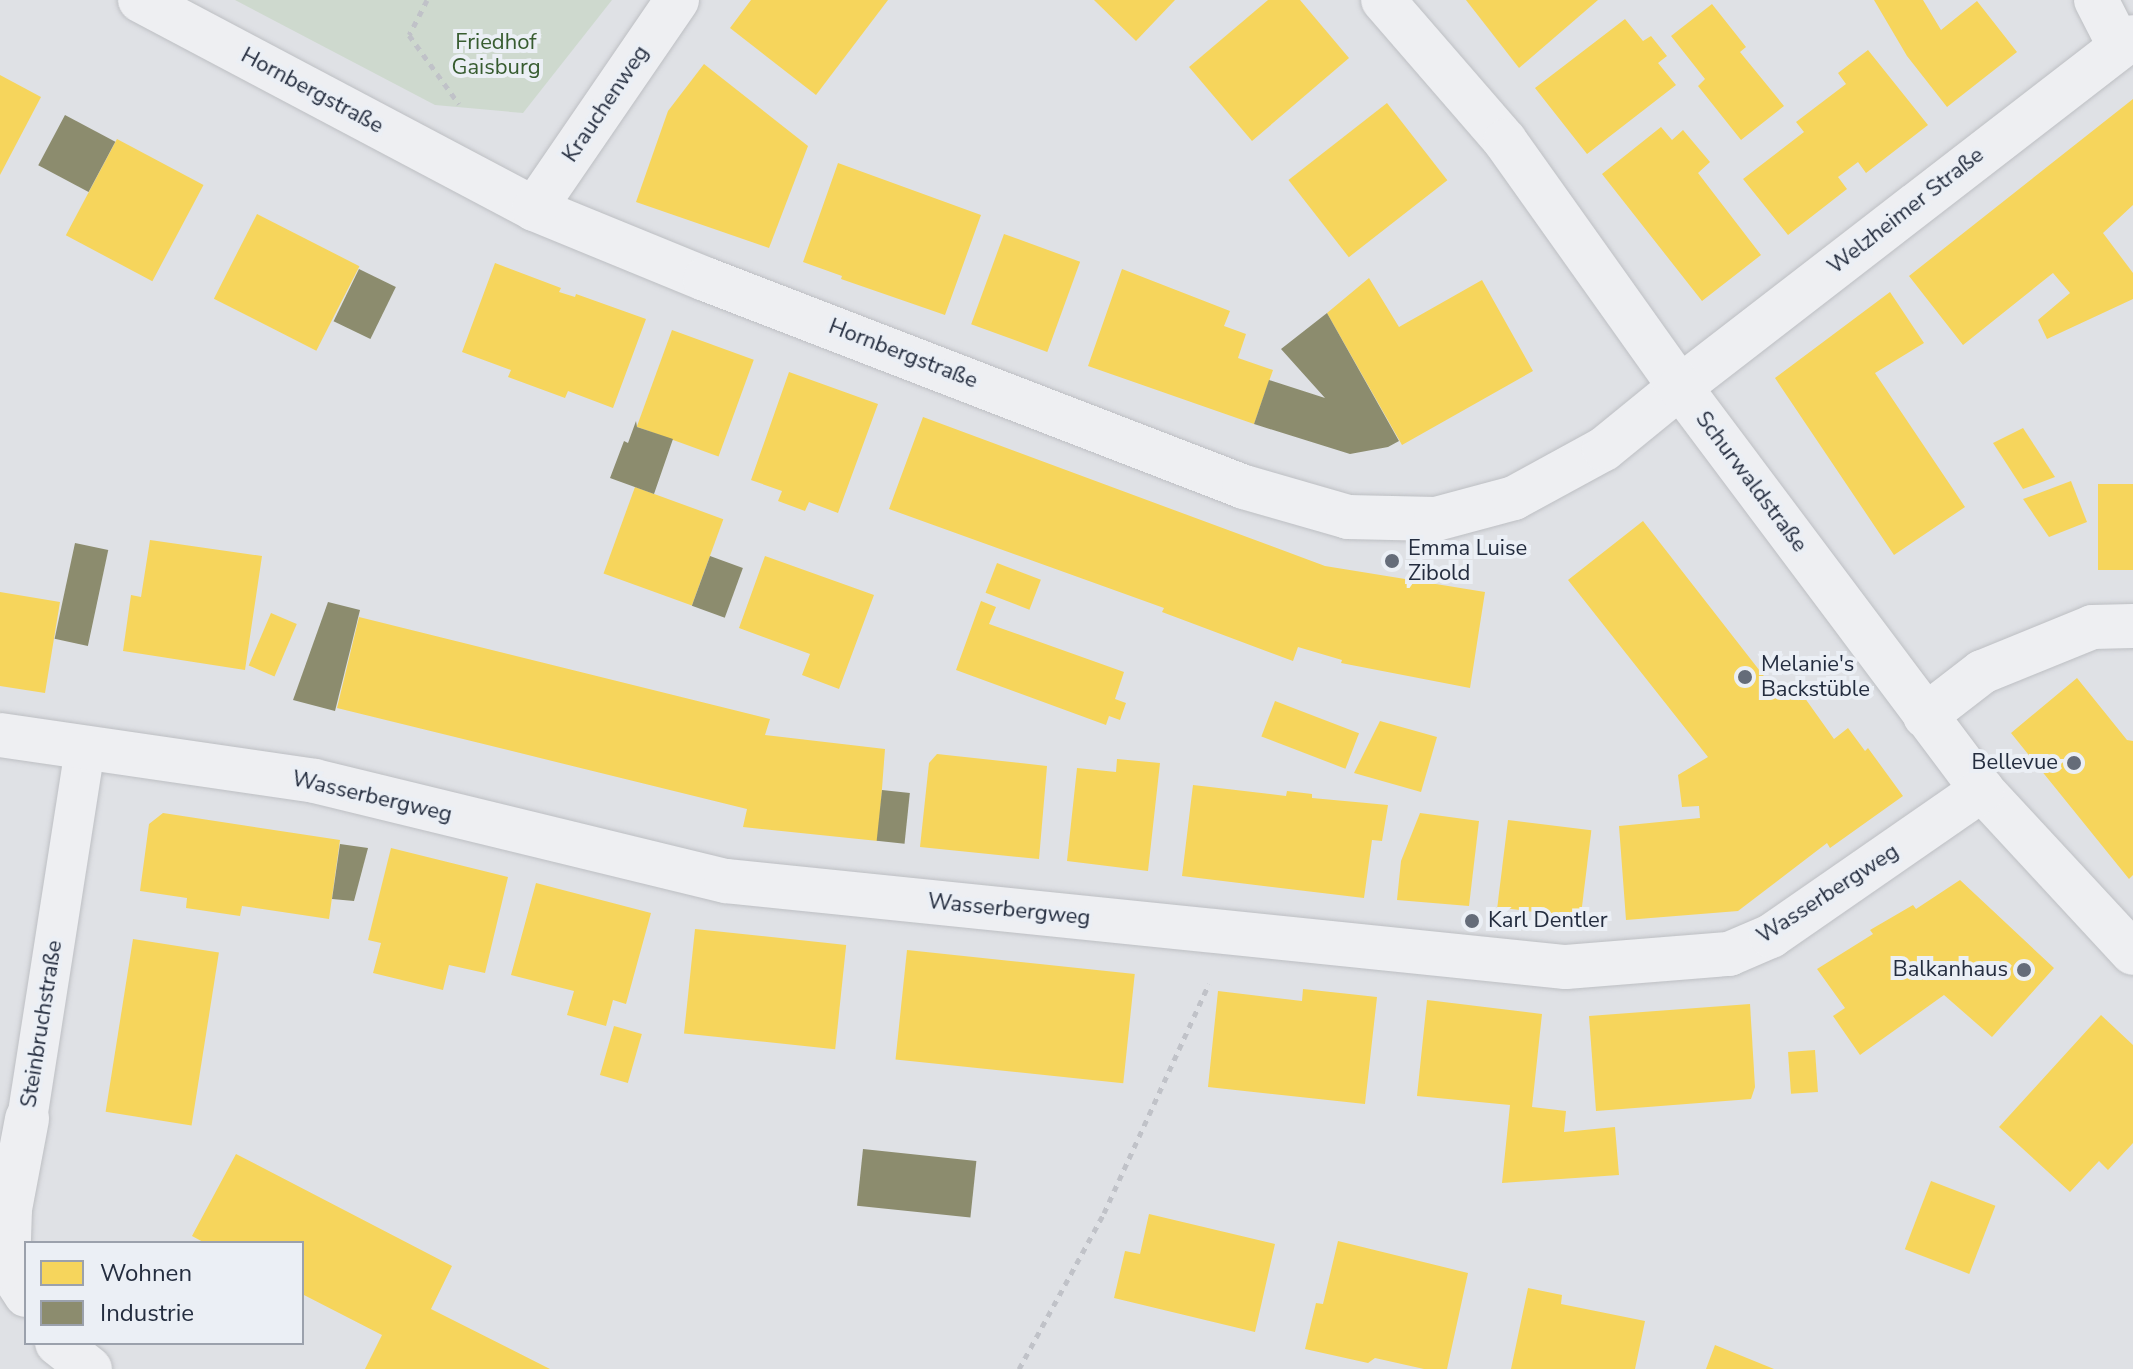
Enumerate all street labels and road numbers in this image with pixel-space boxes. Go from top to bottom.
street label: Krauchenweg [557,41,655,167]
street label: Hornbergstraße [236,42,388,140]
street label: Welzheimer Straße [1823,142,1989,280]
street label: Hornbergstraße [825,313,981,395]
street label: Schurwaldstraße [1690,407,1812,557]
street label: Wasserbergweg [289,766,455,828]
street label: Wasserbergweg [1752,838,1904,950]
street label: Wasserbergweg [926,888,1092,932]
street label: Steinbruchstraße [16,939,68,1109]

